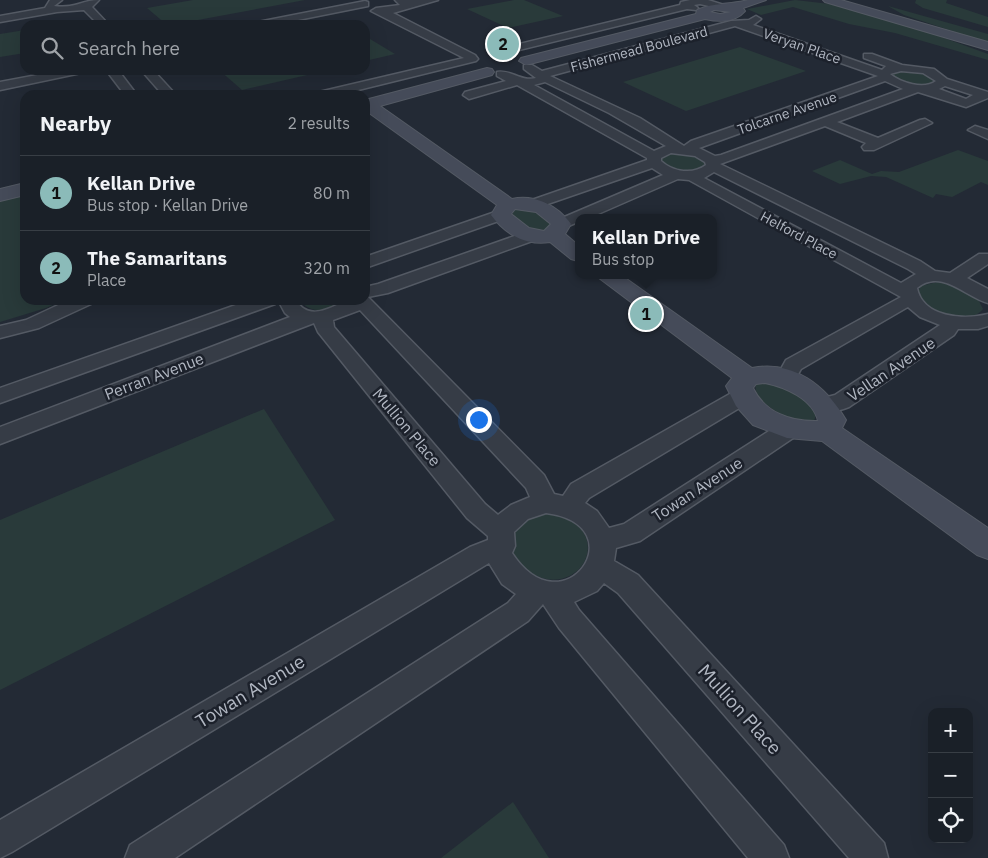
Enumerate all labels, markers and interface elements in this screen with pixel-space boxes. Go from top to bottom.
search box [20,20,370,75]
street label: Fishermead Boulevard [568,22,710,76]
street label: Veryan Place [761,24,844,68]
pin: 2 [487,25,519,63]
icon: search [38,34,66,62]
text: Search here [78,36,180,60]
street label: Tolcarne Avenue [735,87,839,138]
text: Nearby [40,109,111,137]
text: 2 results [287,113,350,133]
text: Kellan Drive [87,171,196,195]
text: 1 [51,183,61,203]
text: 80 m [313,183,350,203]
text: Bus stop · Kellan Drive [87,195,248,215]
street label: Helford Place [757,207,841,263]
popup [575,214,717,279]
text: Kellan Drive [592,225,700,249]
text: The Samaritans [87,246,227,270]
text: Bus stop [592,249,654,269]
text: 2 [51,258,61,278]
text: 320 m [303,258,350,278]
text: Place [87,270,126,290]
pin: 1 [630,295,662,333]
street label: Vellan Avenue [843,332,939,406]
street label: Perran Avenue [102,348,207,404]
street label: Mullion Place [369,384,446,470]
your location [466,407,492,433]
street label: Towan Avenue [648,452,746,526]
street label: Towan Avenue [191,649,309,733]
street label: Mullion Place [693,659,787,759]
map controls [928,708,973,843]
button: + [928,708,973,753]
button: − [928,753,973,798]
button: locate [928,798,973,843]

